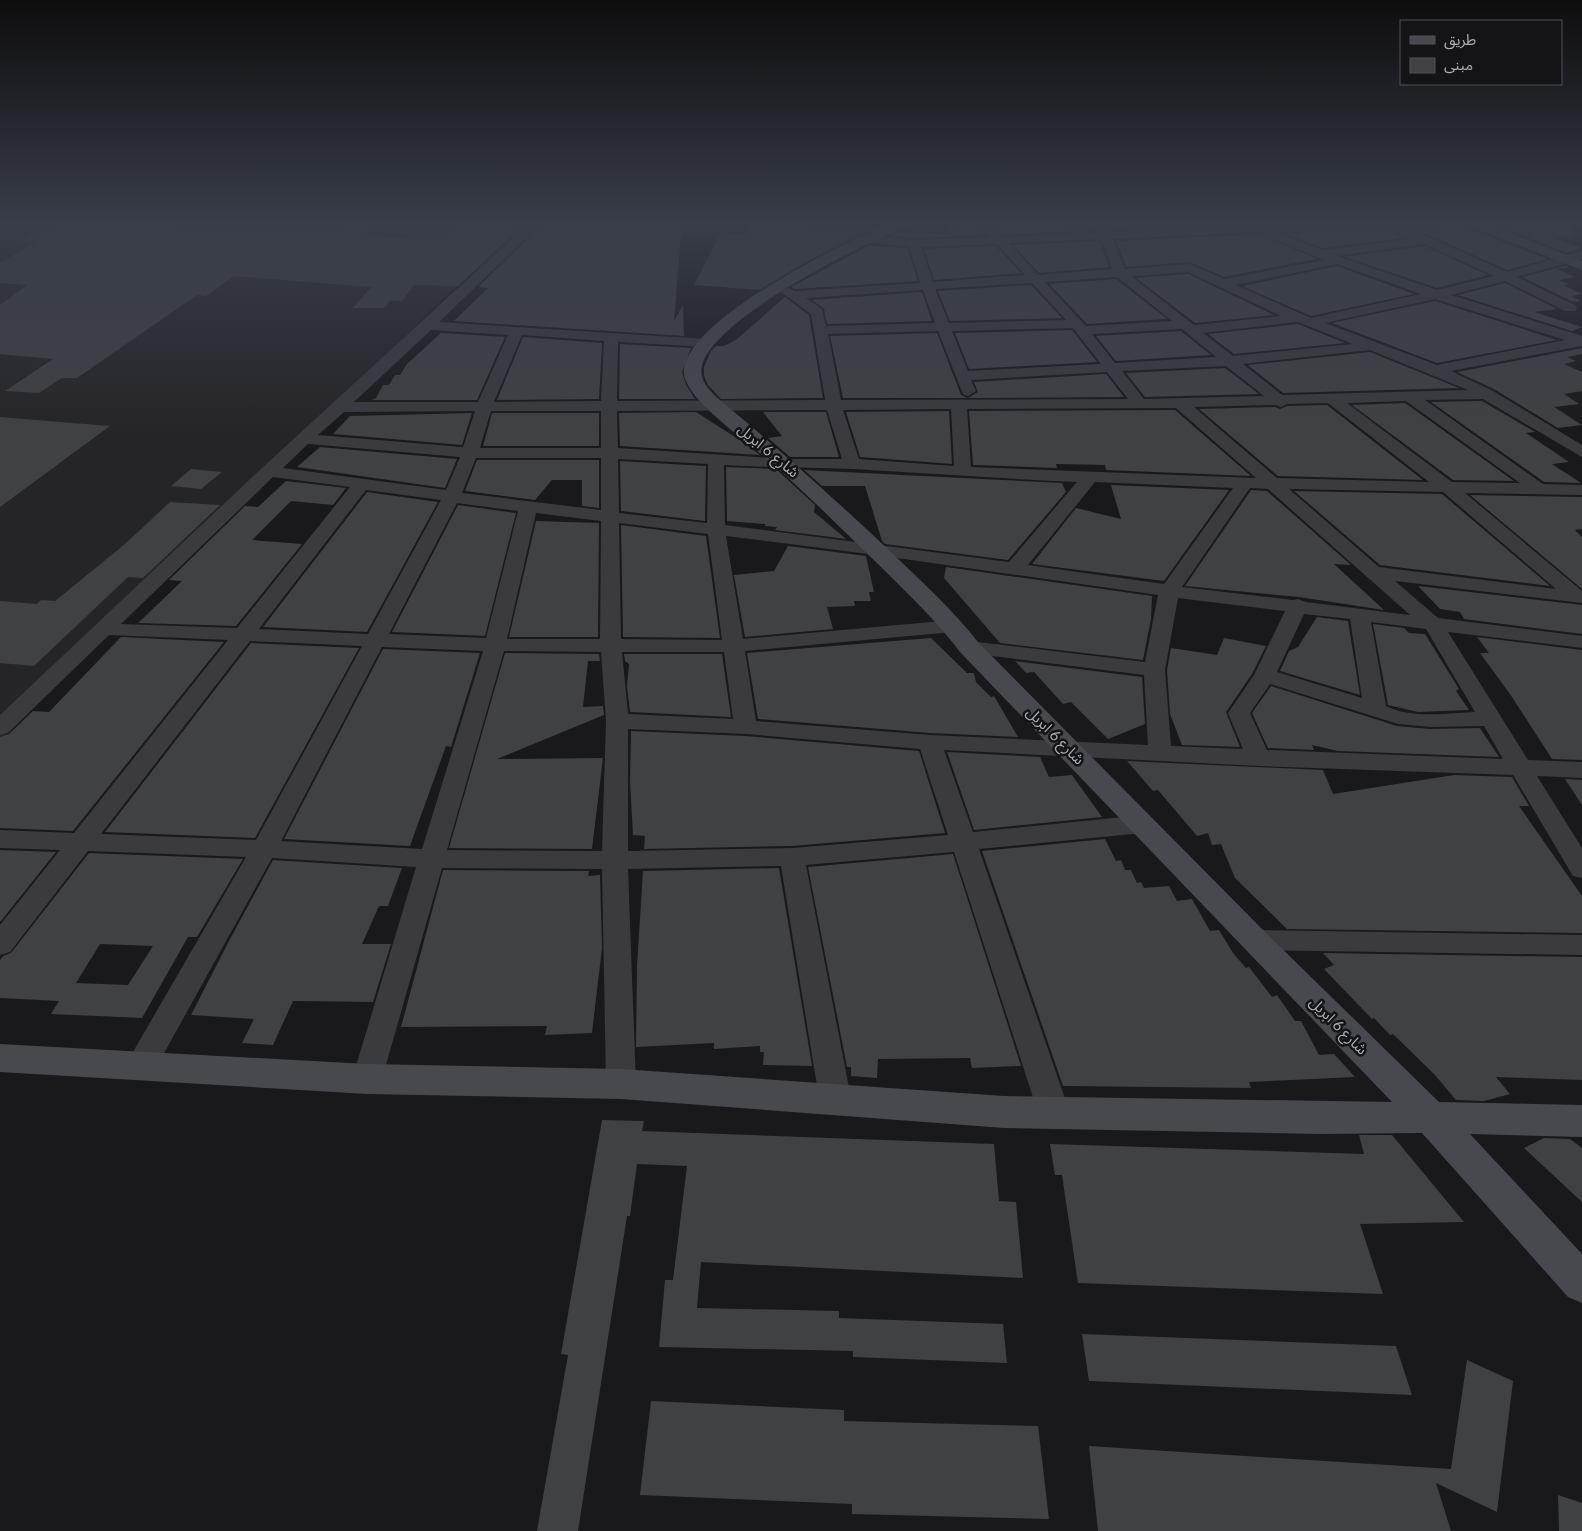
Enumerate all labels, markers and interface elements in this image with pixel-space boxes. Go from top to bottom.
legend [1400,20,1562,85]
text: طريق [1444,30,1476,50]
text: مبنى [1444,55,1473,74]
street label: شارع 6 ابريل [732,419,803,484]
street label: شارع 6 ابريل [1021,702,1089,771]
street label: شارع 6 ابريل [1304,992,1372,1061]

